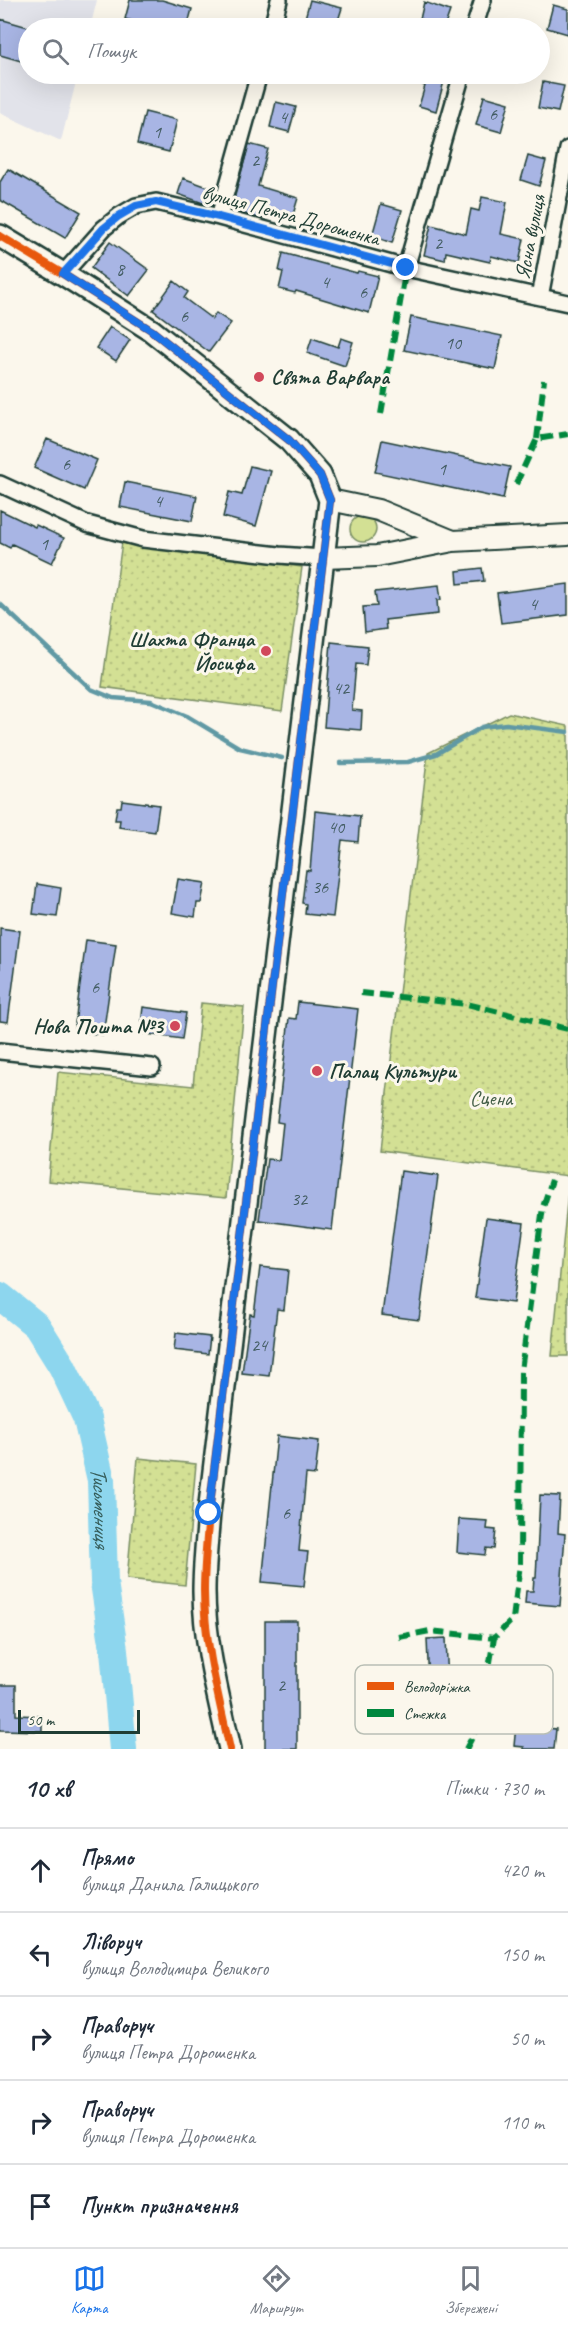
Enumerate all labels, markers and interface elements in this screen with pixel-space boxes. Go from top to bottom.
search box [18,18,550,84]
icon: search [39,35,72,68]
text: Пошук [87,37,136,65]
house number: 6 [489,103,498,125]
house number: 4 [279,106,289,128]
house number: 1 [153,121,162,143]
house number: 2 [251,149,261,171]
street label: вулиця Петра Дорошенка [199,179,385,252]
street label: Ясна вулиця [509,191,551,282]
house number: 2 [434,232,444,254]
route end [392,254,418,280]
house number: 8 [116,258,126,280]
house number: 4 [321,271,331,293]
house number: 6 [359,281,368,303]
house number: 6 [180,305,189,327]
house number: 10 [445,332,463,354]
place label: Свята Варвара [271,364,391,390]
marker: Свята Варвара [252,370,266,384]
house number: 6 [62,453,71,475]
house number: 1 [438,458,447,480]
house number: 4 [154,490,164,512]
house number: 1 [40,533,49,555]
house number: 4 [529,593,539,615]
place label: Шахта Франца Йосифа [129,626,256,676]
marker: Шахта Франца Йосифа [259,644,273,658]
house number: 42 [333,677,351,699]
house number: 40 [328,816,346,838]
house number: 36 [312,876,329,898]
house number: 6 [91,976,100,998]
place label: Нова Пошта №3 [33,1013,166,1039]
marker: Нова Пошта №3 [168,1019,182,1033]
place label: Палац Культури [329,1058,458,1084]
marker: Палац Культури [310,1064,324,1078]
park label: Сцена [470,1085,514,1111]
house number: 32 [291,1188,309,1210]
house number: 24 [251,1334,269,1356]
water label: Тисьмениця [83,1464,116,1551]
route start [195,1499,221,1525]
house number: 6 [282,1502,291,1524]
legend [355,1665,553,1734]
house number: 2 [277,1674,287,1696]
text: Велодоріжка [404,1677,471,1697]
text: Стежка [404,1704,447,1724]
scale bar [18,1707,140,1734]
text: 50 m [27,1710,54,1730]
text: 10 хв [24,1772,71,1805]
text: Пішки · 730 m [445,1776,544,1801]
text: Прямо [81,1844,133,1872]
icon: ahead [24,1854,57,1887]
text: 420 m [501,1858,544,1883]
text: вулиця Данила Галицького [81,1872,258,1897]
text: Ліворуч [81,1928,141,1956]
icon: left [24,1938,57,1971]
text: 150 m [501,1942,544,1967]
text: вулиця Володимира Великого [81,1956,268,1981]
text: Праворуч [81,2012,153,2040]
icon: right [24,2022,57,2055]
text: 50 m [510,2026,544,2051]
text: вулиця Петра Дорошенка [81,2040,255,2065]
text: Праворуч [81,2096,153,2124]
icon: right [24,2106,57,2139]
text: 110 m [501,2110,544,2135]
text: вулиця Петра Дорошенка [81,2124,255,2149]
icon: arrive [24,2190,57,2223]
text: Пункт призначення [81,2192,238,2220]
tab: Карта [71,2262,108,2318]
tab: Маршрут [250,2262,303,2318]
tab: Збережені [445,2262,497,2318]

